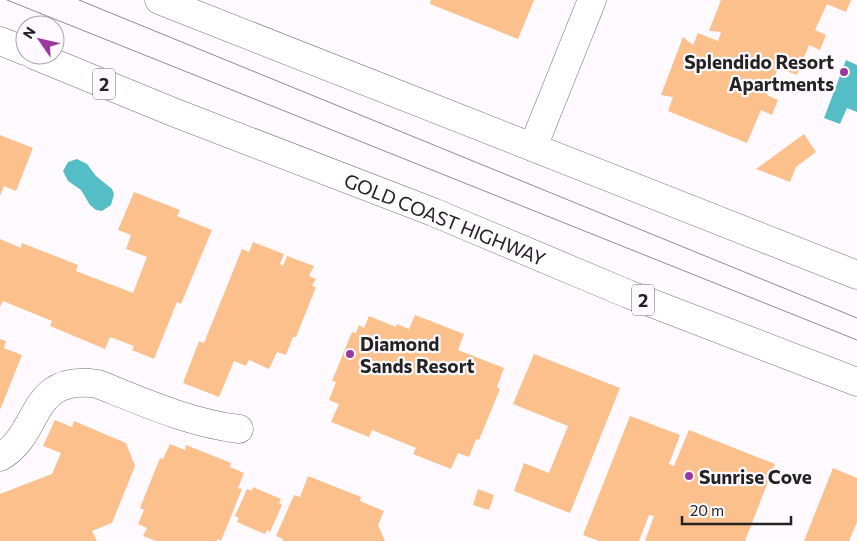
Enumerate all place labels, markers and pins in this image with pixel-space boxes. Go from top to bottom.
place label: Splendido Resort Apartments [684,50,834,95]
marker: Splendido Resort Apartments [838,66,850,78]
place label: Diamond Sands Resort [360,332,475,377]
marker: Diamond Sands Resort [344,348,356,360]
place label: Sunrise Cove [699,465,812,488]
marker: Sunrise Cove [683,470,695,482]

